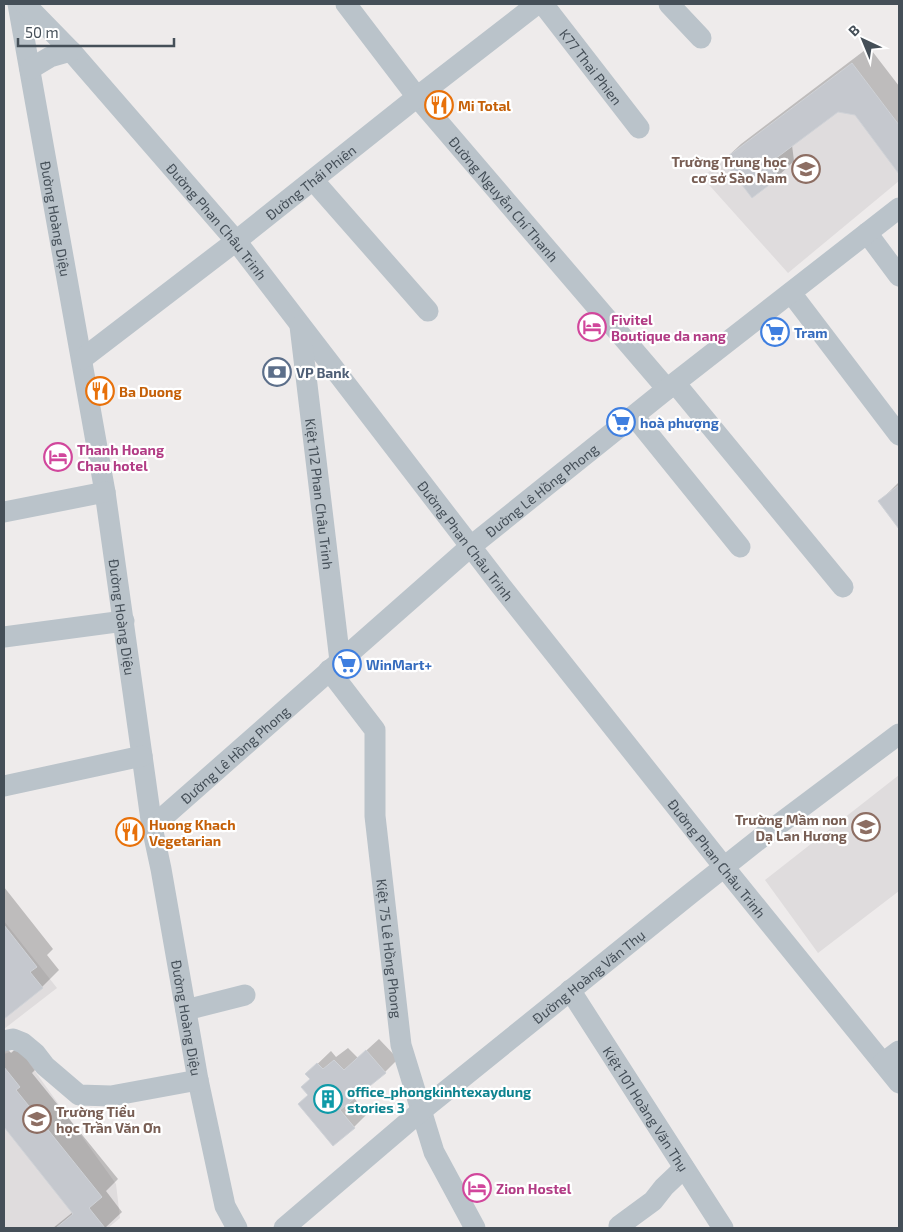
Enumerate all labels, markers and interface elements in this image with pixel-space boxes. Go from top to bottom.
scale bar [18,15,174,47]
north arrow [838,15,888,65]
text: B [844,21,863,40]
text: 50 m [25,23,59,41]
street label: K77 Thai Phien [557,25,626,108]
restaurant icon: Mi Total [424,90,454,120]
place label: Mi Total [458,97,511,114]
street label: Đường Nguyễn Chí Thanh [446,133,562,265]
street label: Đường Thái Phiên [262,141,359,223]
place label: Trường Trung học cơ sở Sào Nam [672,153,787,186]
school or university icon: Trường Trung học cơ sở Sào Nam [791,154,821,184]
street label: Đường Hoàng Diệu [38,159,75,278]
street label: Đường Phan Châu Trinh [163,159,271,283]
place label: Fivitel Boutique da nang [611,311,726,344]
hotel icon: Fivitel Boutique da nang [577,312,607,342]
supermarket icon: Tram [760,317,790,347]
place label: Tram [794,324,828,341]
bank icon: VP Bank [262,357,292,387]
place label: VP Bank [296,364,350,381]
restaurant icon: Ba Duong [85,376,115,406]
place label: Ba Duong [119,383,182,400]
supermarket icon: hoà phượng [606,407,636,437]
place label: hoà phượng [640,414,719,431]
street label: Kiệt 112 Phan Châu Trinh [303,417,337,570]
street label: Đường Lê Hồng Phong [482,440,601,540]
place label: Thanh Hoang Chau hotel [77,441,164,474]
hotel icon: Thanh Hoang Chau hotel [43,442,73,472]
street label: Đường Phan Châu Trinh [414,477,518,604]
street label: Đường Hoàng Diệu [106,558,139,676]
supermarket icon: WinMart+ [332,649,362,679]
place label: WinMart+ [366,656,432,673]
street label: Đường Lê Hồng Phong [177,702,293,807]
street label: Đường Phan Châu Trinh [665,795,770,921]
place label: Trường Mầm non Dạ Lan Hương [735,811,847,844]
school or university icon: Trường Mầm non Dạ Lan Hương [851,812,881,842]
place label: Huong Khach Vegetarian [149,816,236,849]
restaurant icon: Huong Khach Vegetarian [115,817,145,847]
street label: Kiệt 75 Lê Hồng Phong [374,878,406,1019]
street label: Đường Hoàng Văn Thụ [528,926,648,1027]
street label: Đường Hoàng Diệu [169,959,206,1077]
street label: Kiệt 101 Hoàng Văn Thụ [600,1043,693,1174]
place label: office_phongkinhtexaydung stories 3 [347,1083,531,1116]
building icon: office_phongkinhtexaydung stories 3 [313,1084,343,1114]
place label: Trường Tiểu học Trần Văn Ơn [56,1103,161,1136]
school or university icon: Trường Tiểu học Trần Văn Ơn [22,1104,52,1134]
hotel icon: Zion Hostel [462,1173,492,1203]
place label: Zion Hostel [496,1180,572,1197]

